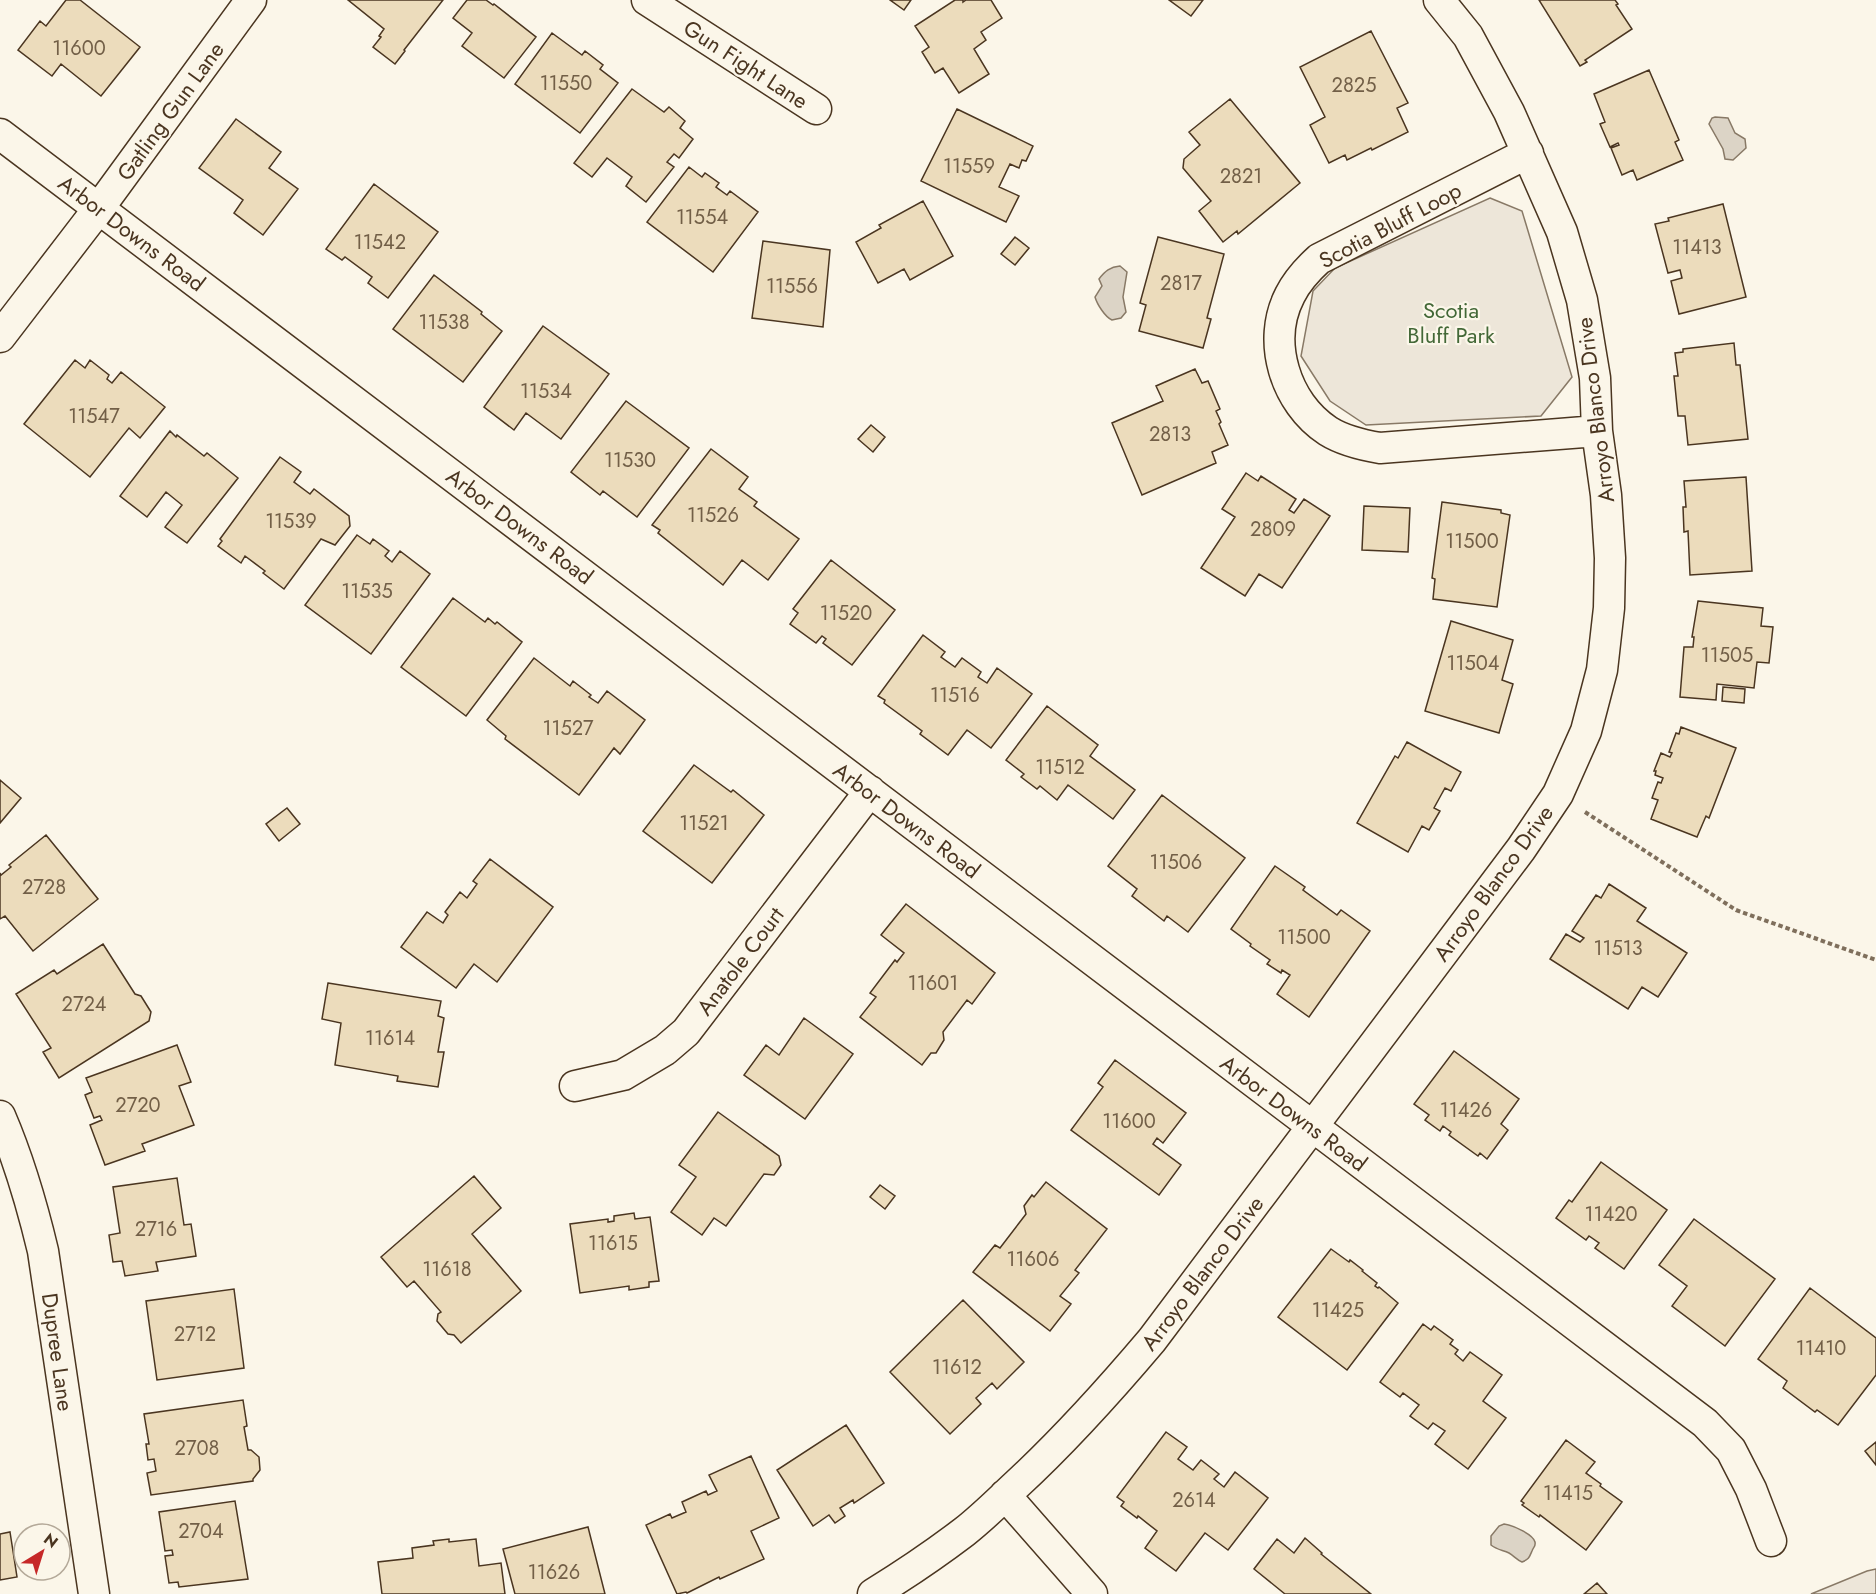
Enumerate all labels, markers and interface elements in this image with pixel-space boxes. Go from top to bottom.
street label: Gun Fight Lane [677,12,815,116]
house number: 11600 [52,34,106,63]
street label: Gatling Gun Lane [109,35,231,187]
house number: 11550 [540,69,592,98]
house number: 2825 [1332,71,1376,100]
house number: 11559 [943,152,995,181]
house number: 2821 [1220,162,1262,191]
street label: Arbor Downs Road [52,167,212,299]
street label: Scotia Bluff Loop [1313,174,1467,276]
house number: 11554 [676,203,728,232]
house number: 11542 [354,228,406,257]
house number: 11413 [1672,233,1722,262]
house number: 2817 [1160,269,1202,298]
house number: 11556 [766,272,818,301]
park label: Scotia Bluff Park [1407,294,1495,351]
house number: 11538 [418,308,470,337]
street label: Arroyo Blanco Drive [1568,316,1622,504]
house number: 11534 [520,377,572,406]
house number: 11547 [68,402,120,431]
house number: 2813 [1149,420,1191,449]
house number: 11530 [604,446,656,475]
street label: Arbor Downs Road [440,460,600,592]
house number: 11526 [687,501,739,530]
house number: 11539 [265,507,317,536]
house number: 2809 [1250,515,1296,544]
house number: 11500 [1445,527,1499,556]
house number: 11535 [341,577,393,606]
house number: 11520 [820,599,872,628]
house number: 11505 [1701,641,1753,670]
house number: 11504 [1447,649,1500,678]
house number: 11516 [930,681,980,710]
house number: 11527 [542,714,594,743]
house number: 11512 [1035,753,1085,782]
street label: Arbor Downs Road [827,754,987,886]
street label: Arroyo Blanco Drive [1425,798,1561,968]
house number: 11521 [679,809,729,838]
house number: 11506 [1150,848,1202,877]
house number: 2728 [22,873,66,902]
street label: Anatole Court [689,900,792,1022]
house number: 11500 [1277,923,1331,952]
house number: 11513 [1593,934,1643,963]
house number: 11601 [908,969,958,998]
house number: 2724 [62,990,107,1019]
house number: 11614 [365,1024,415,1053]
street label: Arbor Downs Road [1214,1047,1374,1179]
house number: 2720 [115,1091,161,1120]
house number: 11426 [1440,1096,1492,1125]
house number: 11600 [1102,1107,1156,1136]
street label: Arroyo Blanco Drive [1133,1189,1271,1357]
house number: 11420 [1584,1200,1638,1229]
house number: 2716 [135,1215,177,1244]
house number: 11615 [588,1229,638,1258]
house number: 11606 [1006,1245,1060,1274]
house number: 11618 [422,1255,472,1284]
street label: Dupree Lane [34,1291,82,1413]
house number: 11425 [1312,1296,1364,1325]
house number: 2712 [174,1320,216,1349]
house number: 11410 [1796,1334,1846,1363]
house number: 11612 [932,1353,982,1382]
house number: 2708 [175,1434,219,1463]
house number: 11415 [1543,1479,1593,1508]
house number: 2614 [1172,1486,1216,1515]
house number: 2704 [178,1517,224,1546]
north arrow [12,1522,72,1582]
text: N [39,1528,63,1554]
house number: 11626 [528,1558,580,1587]

